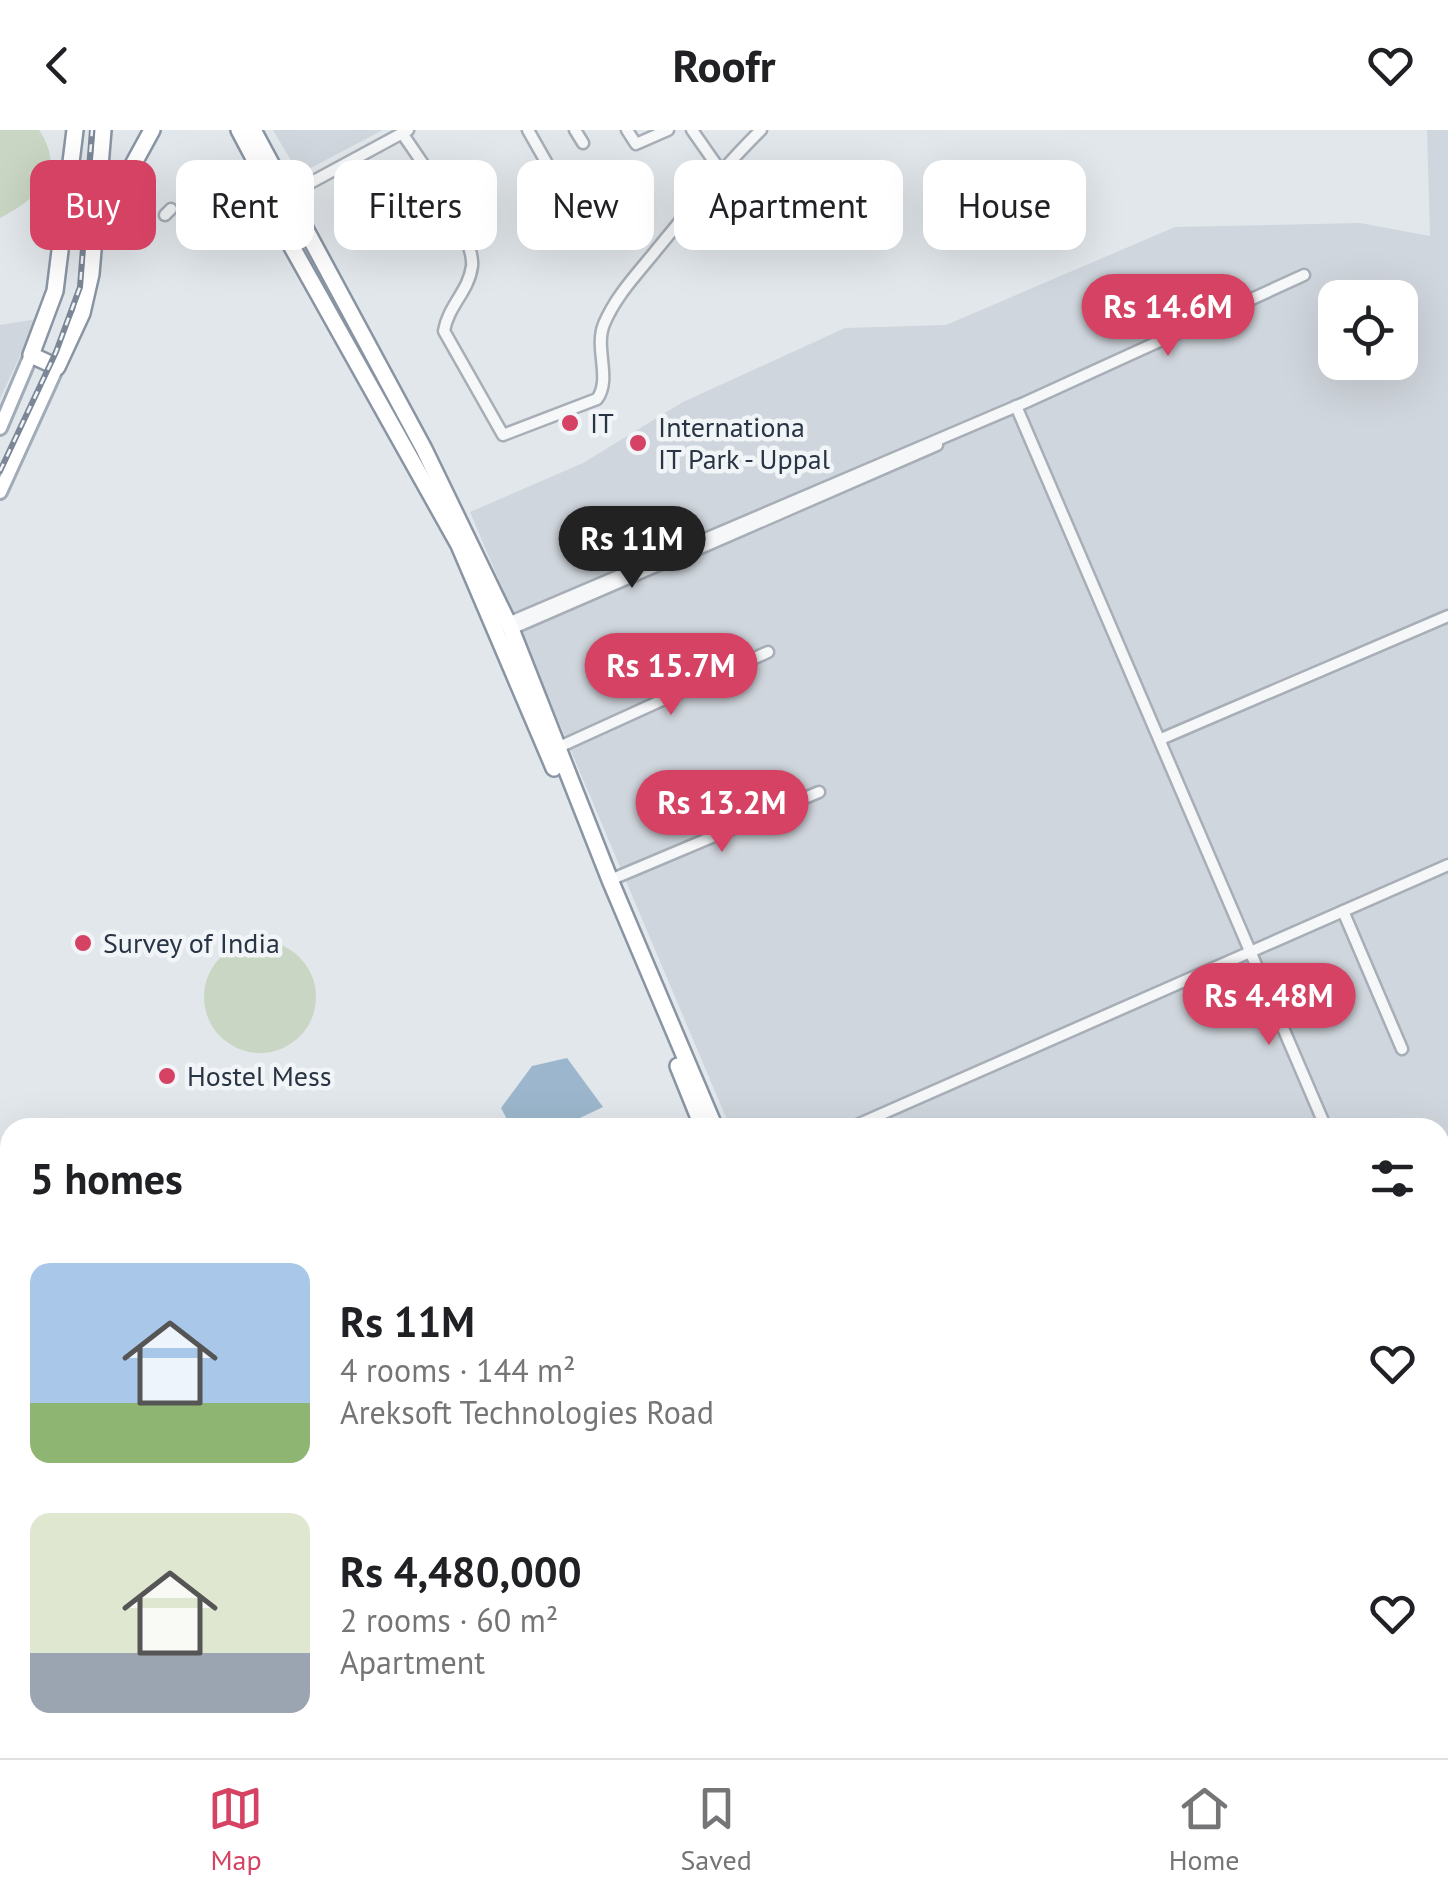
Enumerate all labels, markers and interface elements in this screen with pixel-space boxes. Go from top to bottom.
text: Roofr [673,36,775,94]
icon: back [30,38,85,93]
icon: heart [1363,38,1418,93]
chip: Buy [30,160,156,250]
chip: Rent [176,160,314,250]
chip: Filters [334,160,497,250]
chip: New [517,160,654,250]
chip: Apartment [674,160,903,250]
chip: House [923,160,1086,250]
pin: Rs 14.6M [1065,274,1271,359]
map controls [1318,280,1418,380]
button: locate [1318,280,1418,380]
text: Rs 14.6M [1104,285,1232,327]
place label: IT [590,404,614,441]
place label: Internationa IT Park - Uppal [658,408,830,477]
marker: IT [559,412,581,434]
marker: Internationa IT Park - Uppal [627,432,649,454]
pin: Rs 11M [551,506,713,591]
text: Rs 11M [581,517,683,559]
pin: Rs 15.7M [568,633,774,718]
text: Rs 15.7M [607,644,735,686]
pin: Rs 13.2M [619,770,825,855]
text: Rs 13.2M [658,781,786,823]
place label: Survey of India [103,924,280,961]
marker: Survey of India [72,932,94,954]
pin: Rs 4.48M [1166,963,1372,1048]
text: Rs 4.48M [1205,974,1333,1016]
place label: Hostel Mess [187,1057,332,1094]
marker: Hostel Mess [156,1065,178,1087]
text: 5 homes [30,1151,183,1206]
icon: filters [1365,1151,1420,1206]
text: Rs 11M [340,1294,475,1349]
icon: home [110,1303,230,1423]
icon: heart [1365,1336,1420,1391]
text: 4 rooms · 144 m² [340,1349,576,1391]
text: Areksoft Technologies Road [340,1391,714,1433]
text: Rs 4,480,000 [340,1544,582,1599]
icon: home [110,1553,230,1673]
icon: heart [1365,1586,1420,1641]
text: 2 rooms · 60 m² [340,1599,558,1641]
text: Apartment [340,1641,485,1683]
tab: Map [208,1781,263,1878]
tab: Saved [680,1781,752,1878]
tab: Home [1169,1781,1239,1878]

